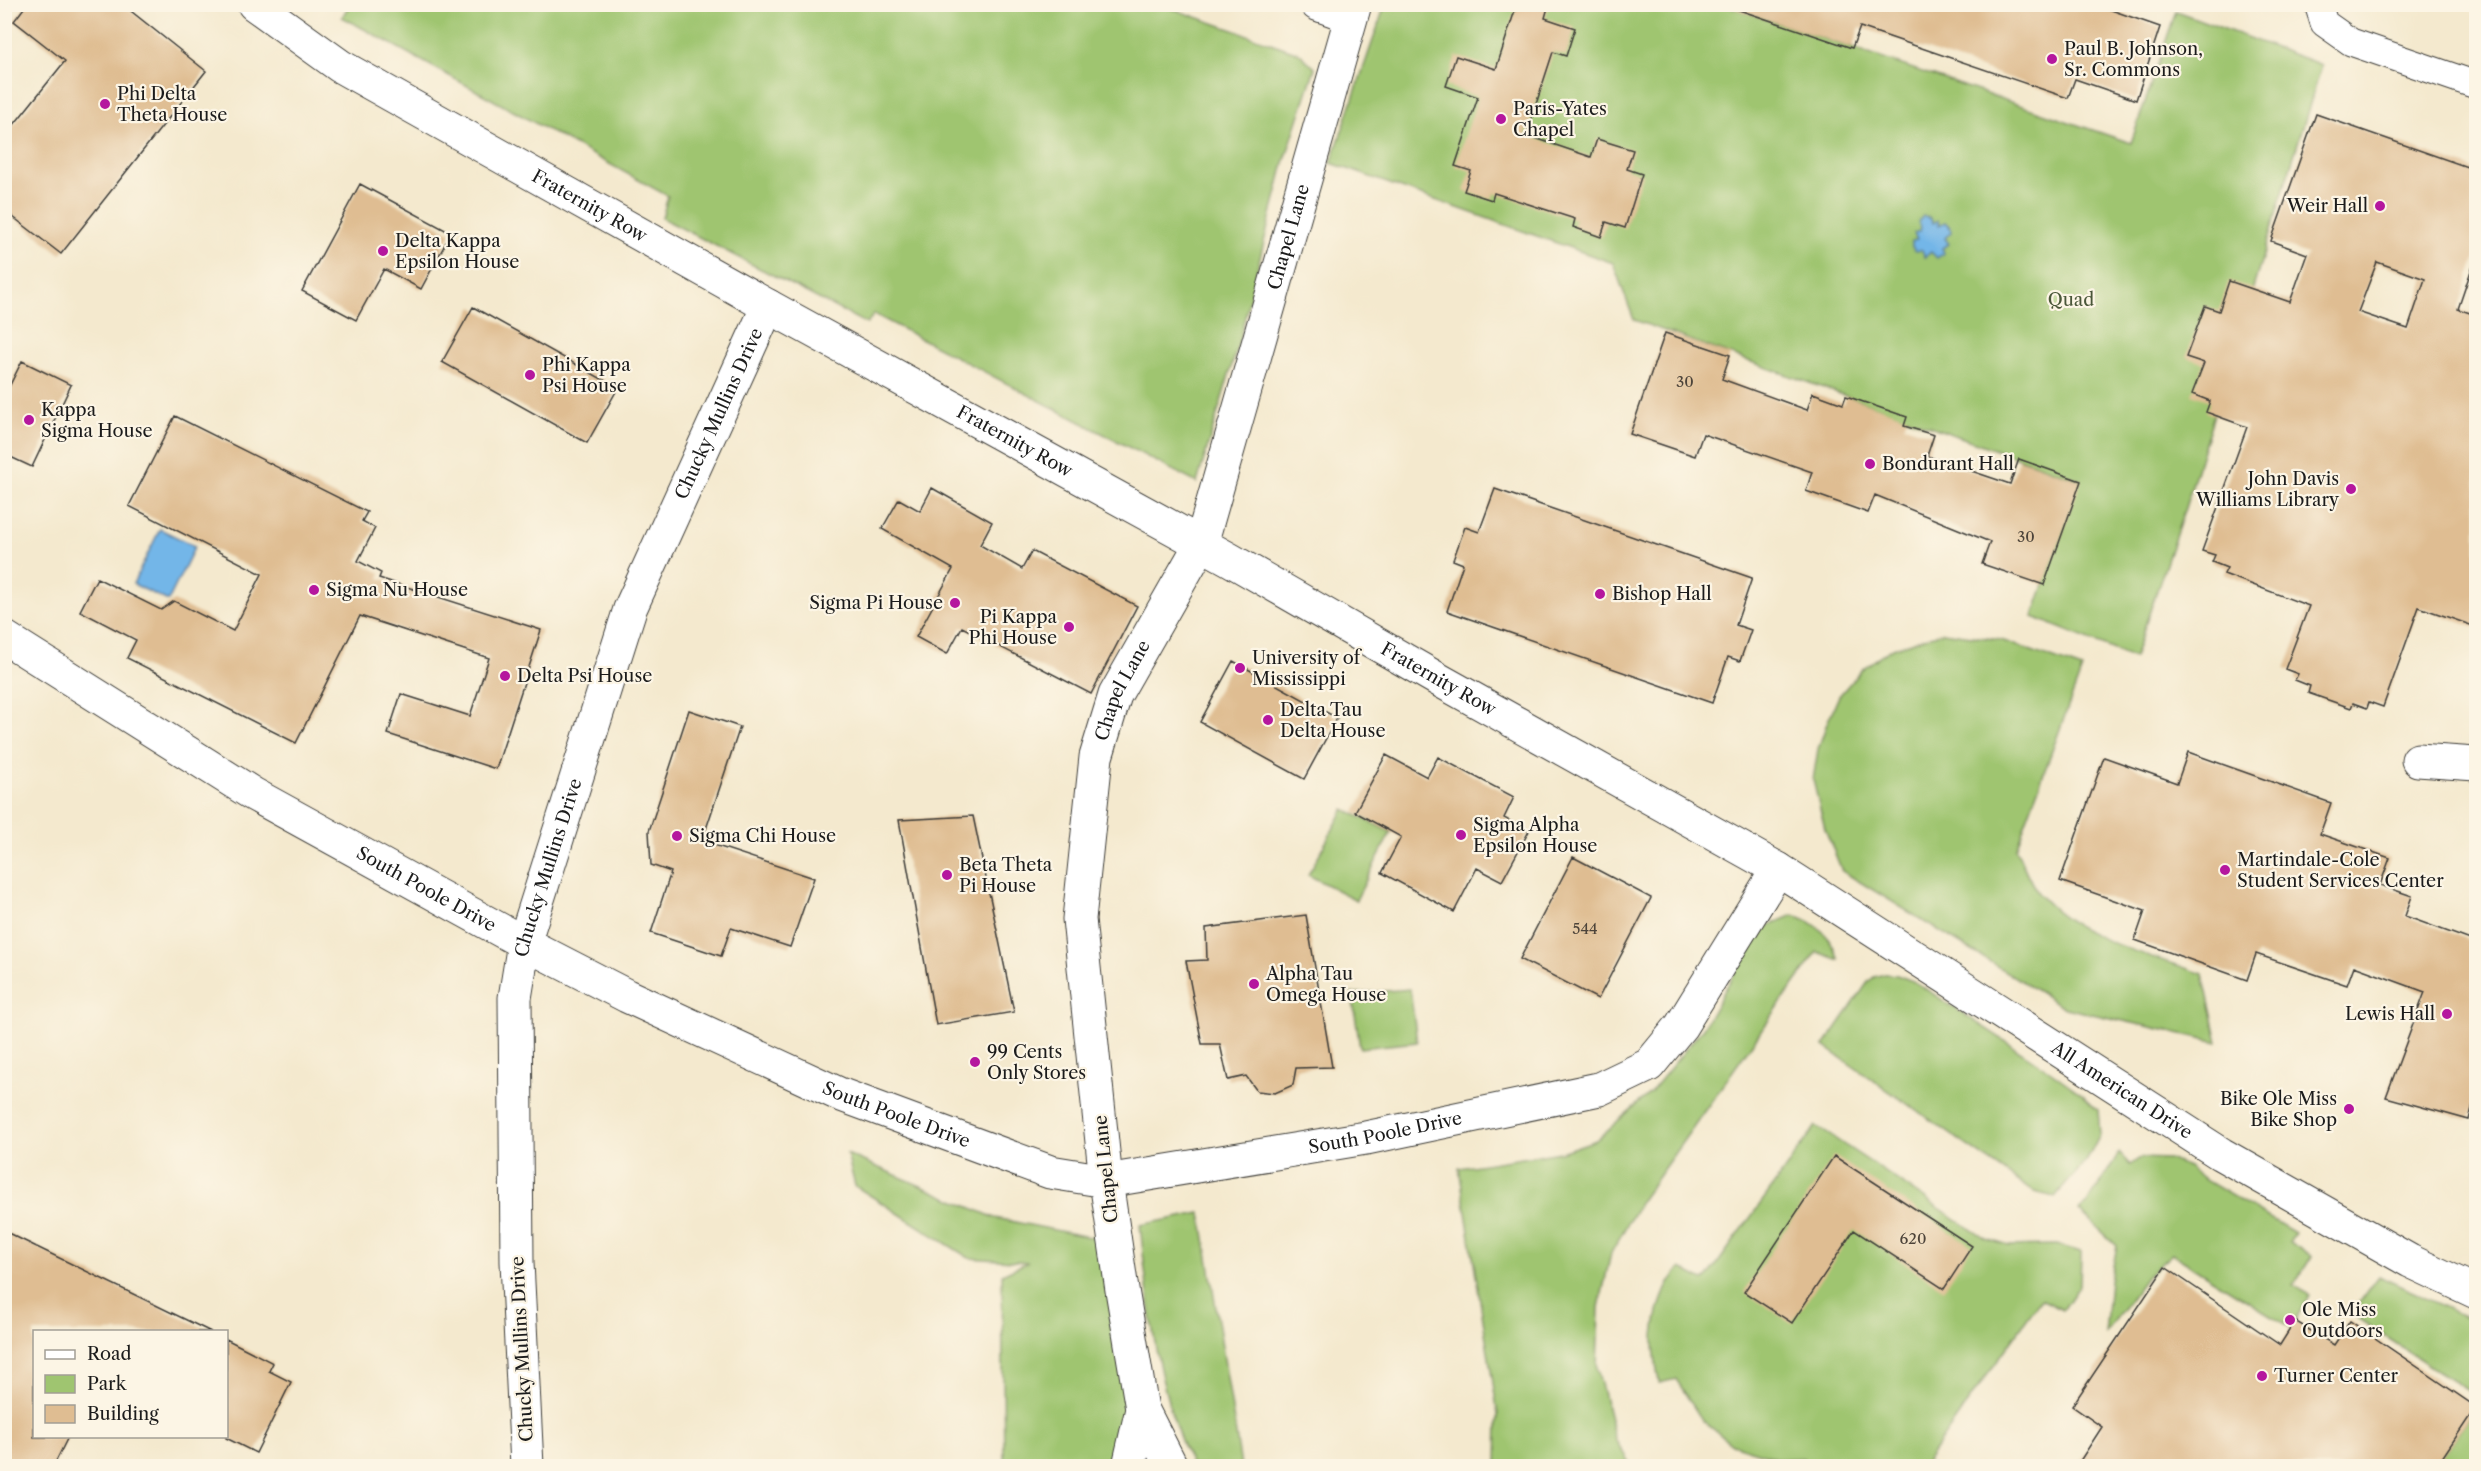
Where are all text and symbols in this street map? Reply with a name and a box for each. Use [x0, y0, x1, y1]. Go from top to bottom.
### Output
place label: Paul B. Johnson, Sr. Commons [2064, 38, 2203, 81]
marker: Paul B. Johnson, Sr. Commons [2045, 52, 2059, 66]
place label: Phi Delta Theta House [117, 83, 227, 126]
marker: Phi Delta Theta House [98, 97, 112, 111]
place label: Paris-Yates Chapel [1513, 98, 1607, 141]
marker: Paris-Yates Chapel [1494, 112, 1508, 126]
street label: Fraternity Row [528, 165, 652, 247]
street label: Chapel Lane [1263, 182, 1314, 292]
place label: Weir Hall [2286, 195, 2368, 217]
marker: Weir Hall [2373, 199, 2387, 213]
place label: Delta Kappa Epsilon House [395, 230, 519, 273]
marker: Delta Kappa Epsilon House [376, 244, 390, 258]
park label: Quad [2048, 289, 2094, 311]
street label: Chucky Mullins Drive [670, 324, 768, 503]
place label: Phi Kappa Psi House [542, 354, 631, 397]
marker: Phi Kappa Psi House [523, 368, 537, 382]
house number: 30 [1676, 372, 1694, 391]
place label: Kappa Sigma House [41, 399, 153, 442]
street label: Fraternity Row [953, 401, 1077, 482]
marker: Kappa Sigma House [22, 413, 36, 427]
place label: Bondurant Hall [1882, 453, 2014, 475]
marker: Bondurant Hall [1863, 457, 1877, 471]
place label: John Davis Williams Library [2195, 468, 2340, 511]
marker: John Davis Williams Library [2344, 482, 2358, 496]
house number: 30 [2017, 527, 2035, 546]
place label: Sigma Nu House [326, 579, 468, 601]
marker: Sigma Nu House [307, 583, 321, 597]
place label: Bishop Hall [1612, 583, 1712, 605]
marker: Bishop Hall [1593, 587, 1607, 601]
place label: Sigma Pi House [809, 592, 943, 614]
marker: Sigma Pi House [948, 596, 962, 610]
place label: Pi Kappa Phi House [969, 606, 1058, 649]
marker: Pi Kappa Phi House [1062, 620, 1076, 634]
street label: Chapel Lane [1091, 636, 1155, 743]
street label: Fraternity Row [1377, 638, 1501, 721]
place label: University of Mississippi [1252, 647, 1363, 690]
marker: University of Mississippi [1233, 661, 1247, 675]
place label: Delta Psi House [517, 665, 652, 687]
marker: Delta Psi House [498, 669, 512, 683]
place label: Delta Tau Delta House [1280, 699, 1386, 742]
marker: Delta Tau Delta House [1261, 713, 1275, 727]
street label: Chucky Mullins Drive [511, 776, 587, 959]
place label: Sigma Alpha Epsilon House [1473, 814, 1597, 857]
place label: Sigma Chi House [689, 825, 836, 847]
marker: Sigma Alpha Epsilon House [1454, 828, 1468, 842]
marker: Sigma Chi House [670, 829, 684, 843]
street label: South Poole Drive [353, 842, 500, 936]
place label: Martindale-Cole Student Services Center [2237, 849, 2444, 892]
place label: Beta Theta Pi House [959, 854, 1053, 897]
marker: Martindale-Cole Student Services Center [2218, 863, 2232, 877]
marker: Beta Theta Pi House [940, 868, 954, 882]
house number: 544 [1572, 919, 1598, 938]
place label: Alpha Tau Omega House [1265, 963, 1386, 1006]
marker: Alpha Tau Omega House [1247, 977, 1261, 991]
place label: Lewis Hall [2345, 1003, 2435, 1025]
marker: Lewis Hall [2440, 1007, 2454, 1021]
street label: All American Drive [2046, 1036, 2197, 1144]
place label: 99 Cents Only Stores [987, 1041, 1086, 1084]
marker: 99 Cents Only Stores [968, 1055, 982, 1069]
street label: South Poole Drive [819, 1077, 973, 1153]
place label: Bike Ole Miss Bike Shop [2220, 1088, 2337, 1131]
marker: Bike Ole Miss Bike Shop [2342, 1102, 2356, 1116]
street label: South Poole Drive [1307, 1107, 1464, 1158]
street label: Chapel Lane [1089, 1114, 1123, 1224]
house number: 620 [1900, 1229, 1926, 1248]
street label: Chucky Mullins Drive [506, 1256, 538, 1442]
place label: Ole Miss Outdoors [2302, 1299, 2383, 1342]
marker: Ole Miss Outdoors [2283, 1313, 2297, 1327]
legend [33, 1330, 228, 1438]
text: Road [87, 1343, 132, 1365]
place label: Turner Center [2274, 1365, 2399, 1387]
marker: Turner Center [2255, 1369, 2269, 1383]
text: Park [87, 1373, 128, 1395]
text: Building [87, 1403, 159, 1425]

